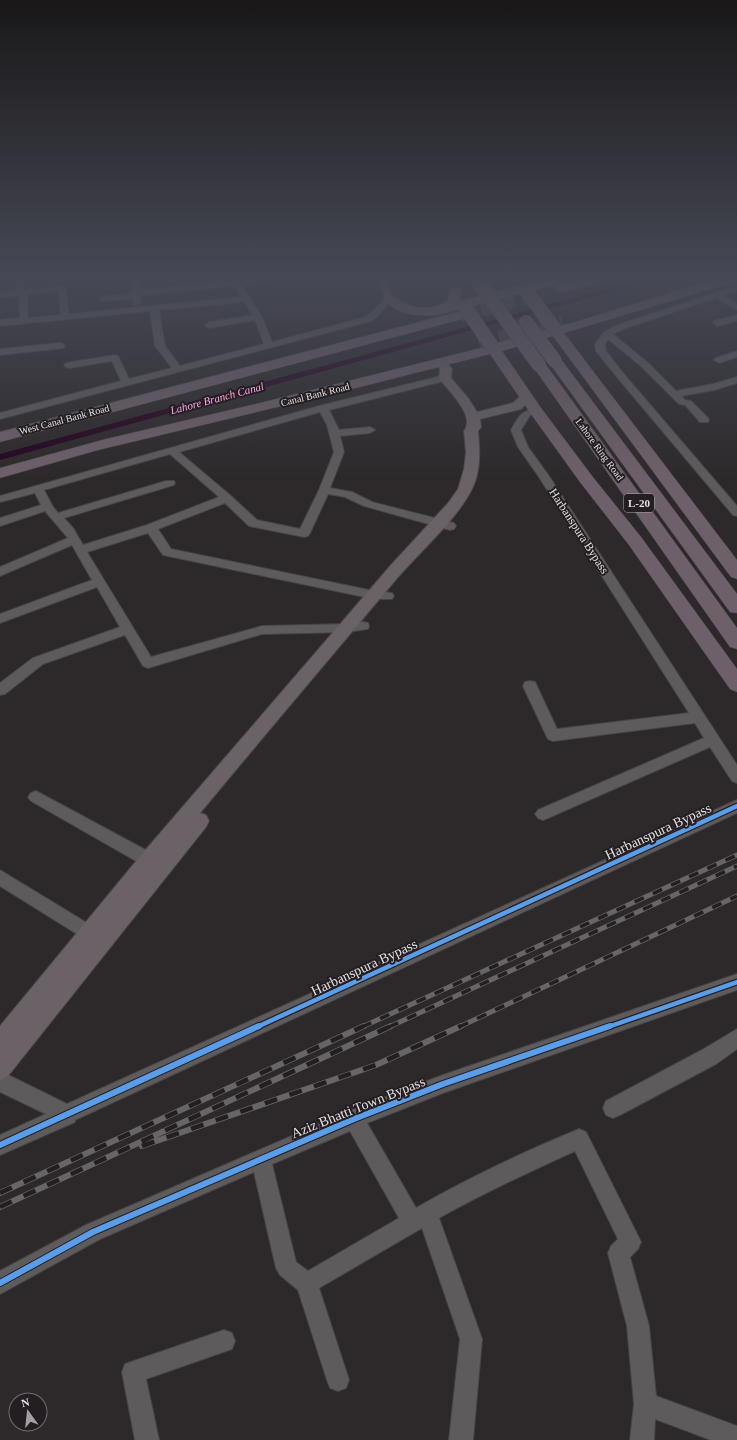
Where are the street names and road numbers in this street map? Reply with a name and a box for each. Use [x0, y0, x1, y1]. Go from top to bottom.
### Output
street label: Canal Bank Road [280, 381, 351, 408]
street label: West Canal Bank Road [18, 402, 110, 437]
street label: Lahore Ring Road [573, 416, 626, 482]
street label: Harbanspura Bypass [546, 486, 612, 577]
road number: L-20 [624, 494, 654, 512]
street label: Harbanspura Bypass [603, 800, 714, 863]
street label: Harbanspura Bypass [309, 936, 420, 999]
street label: Aziz Bhatti Town Bypass [289, 1074, 427, 1141]

